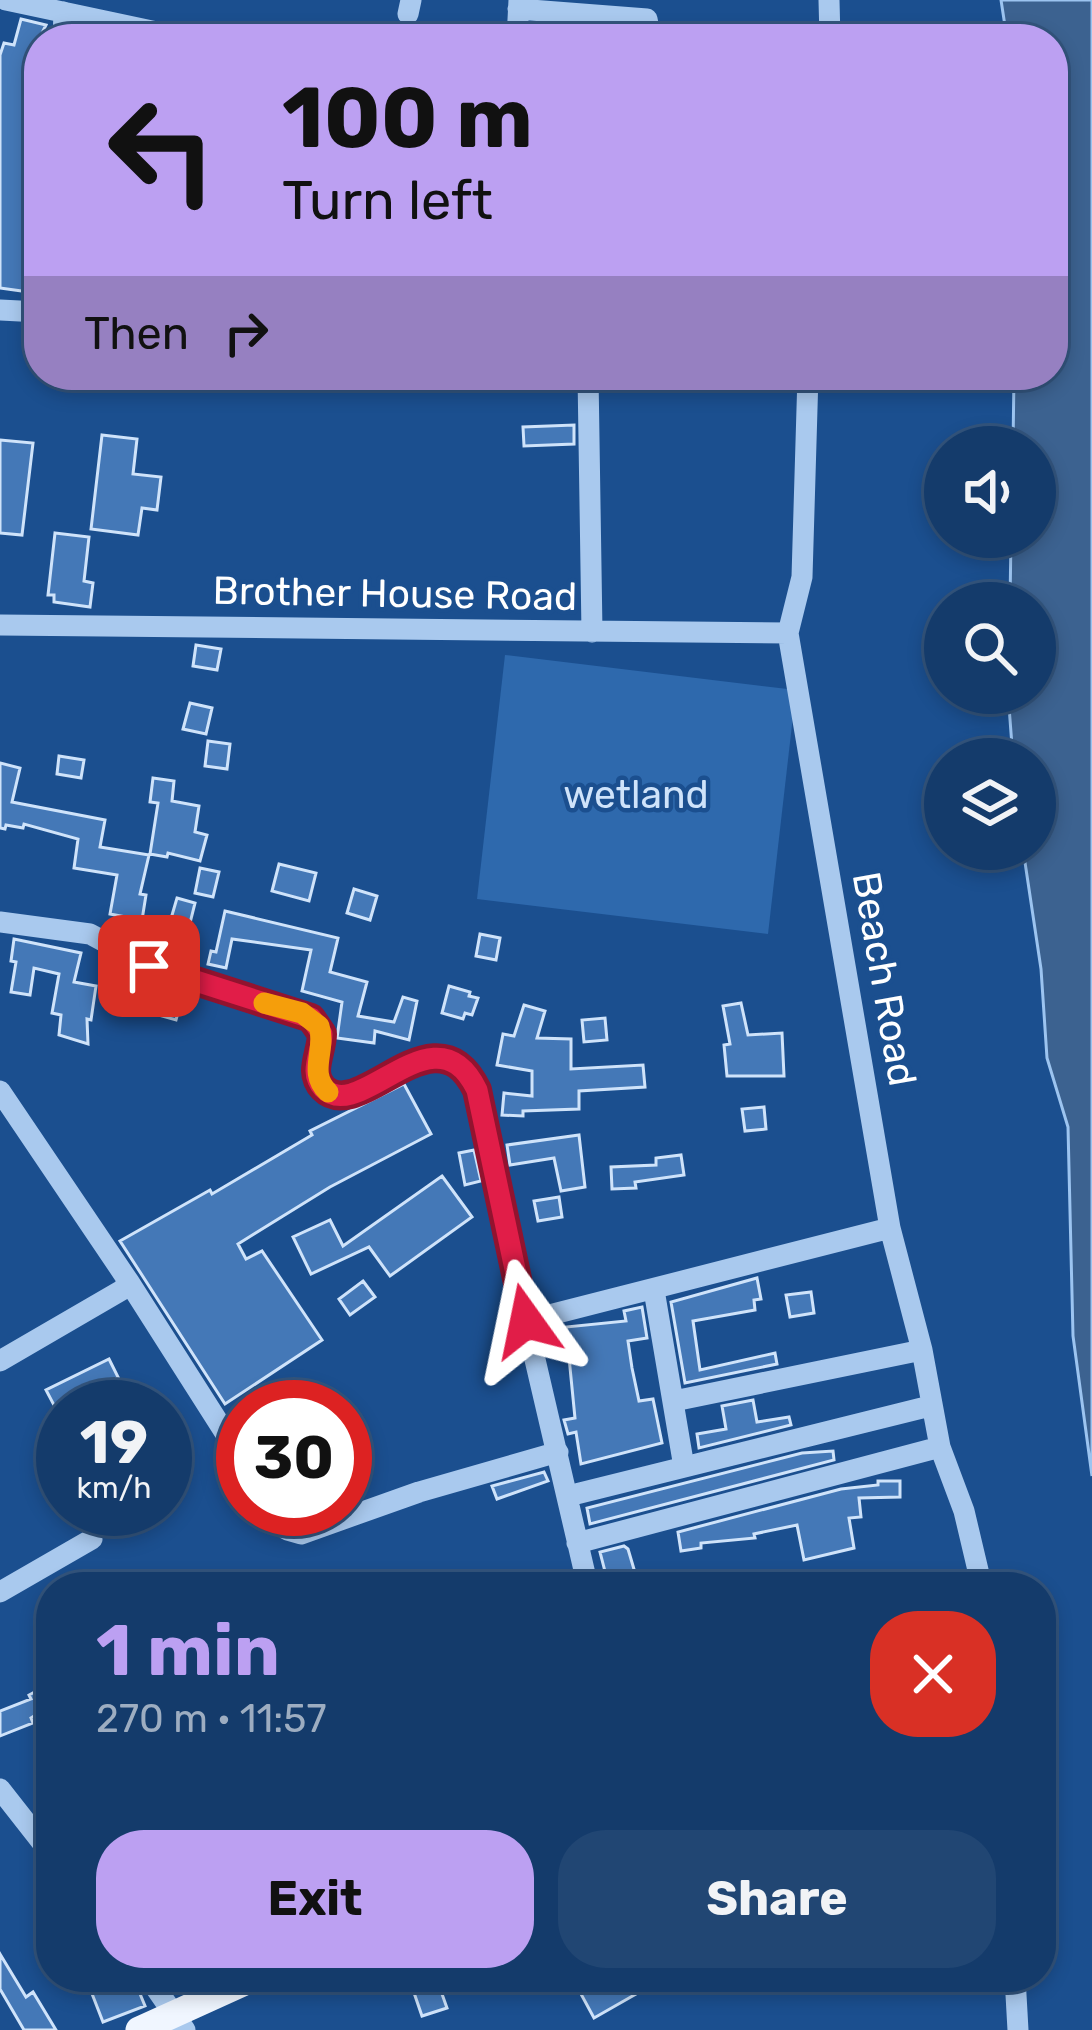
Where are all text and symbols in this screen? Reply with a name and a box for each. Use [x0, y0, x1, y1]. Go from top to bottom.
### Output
text: 100 m [282, 68, 533, 168]
icon: left [84, 72, 240, 228]
text: Turn left [282, 169, 493, 233]
icon: right [213, 300, 279, 366]
text: Then [84, 307, 189, 360]
map controls [924, 426, 1056, 870]
button: sound [924, 426, 1056, 558]
street label: Brother House Road [212, 568, 578, 620]
button: search [924, 582, 1056, 714]
button: layers [924, 738, 1056, 870]
park label: wetland [563, 772, 709, 818]
street label: Beach Road [843, 868, 925, 1090]
pin [98, 915, 200, 1017]
icon: arrive [116, 933, 182, 999]
position arrow [463, 1258, 589, 1384]
speed limit sign: 30 [216, 1380, 372, 1536]
text: 19 [80, 1407, 148, 1478]
text: km/h [77, 1470, 151, 1506]
text: 1 min [96, 1608, 280, 1693]
button: close [870, 1611, 996, 1737]
text: 270 m · 11:57 [96, 1696, 326, 1742]
button: Exit [96, 1830, 534, 1968]
button: Share [558, 1830, 996, 1968]

